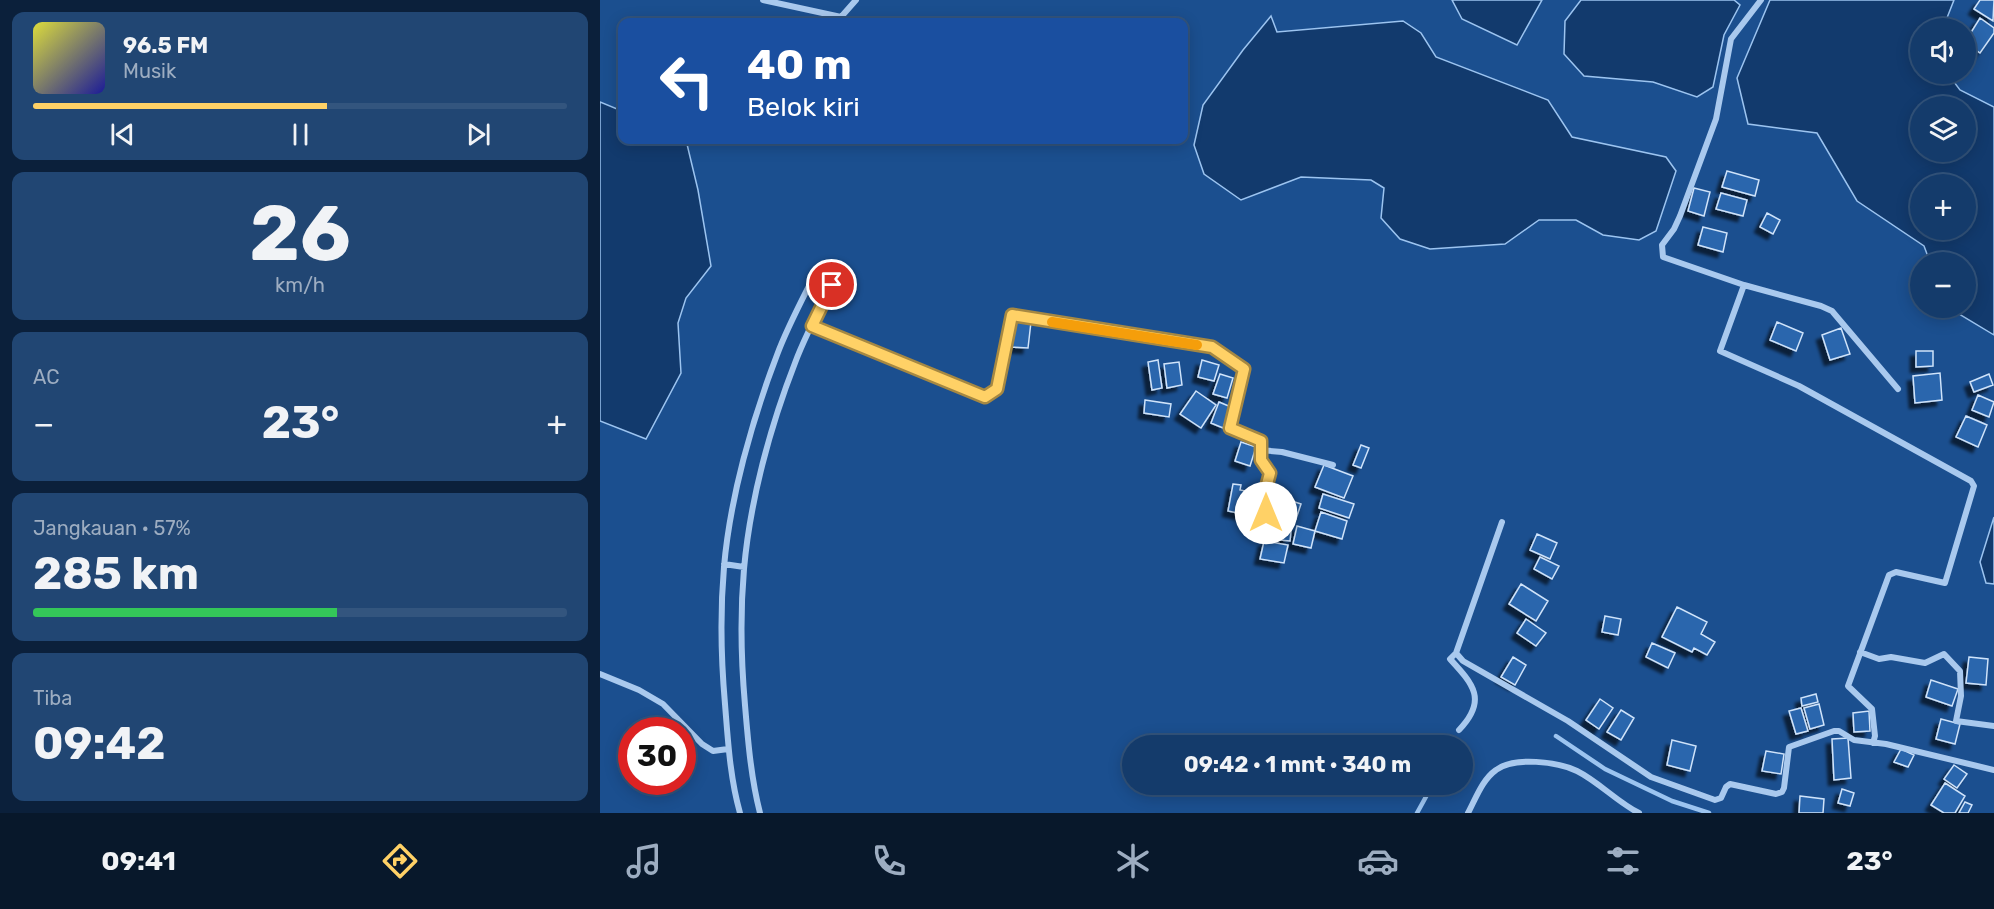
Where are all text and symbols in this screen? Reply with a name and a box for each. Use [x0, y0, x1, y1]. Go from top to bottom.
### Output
map controls [1910, 18, 1976, 318]
button: sound [1910, 18, 1976, 84]
text: 96.5 FM [123, 32, 208, 59]
text: 40 m [747, 40, 852, 90]
icon: left [648, 42, 726, 120]
text: Musik [123, 59, 176, 83]
text: Belok kiri [747, 91, 860, 123]
button: layers [1910, 96, 1976, 162]
icon: previous [106, 118, 139, 151]
icon: pause [284, 118, 317, 151]
icon: next [462, 118, 495, 151]
button: + [1910, 174, 1976, 240]
text: 26 [249, 187, 351, 280]
button: − [1910, 252, 1976, 318]
pin [806, 259, 857, 310]
icon: arrive [815, 268, 848, 301]
text: km/h [275, 273, 325, 297]
text: AC [33, 365, 59, 389]
text: 23° [262, 396, 339, 449]
text: − [33, 404, 54, 443]
text: + [546, 404, 567, 443]
position arrow [1234, 481, 1298, 545]
text: Jangkauan · 57% [33, 516, 191, 540]
text: 285 km [33, 547, 199, 600]
text: Tiba [33, 686, 72, 710]
text: 09:42 [33, 717, 166, 770]
speed limit sign: 30 [618, 717, 696, 795]
text: 09:42 · 1 mnt · 340 m [1184, 751, 1411, 778]
icon: directions [379, 840, 421, 882]
icon: music [623, 840, 665, 882]
icon: phone [868, 840, 910, 882]
icon: climate [1112, 840, 1154, 882]
icon: car [1357, 840, 1399, 882]
icon: filters [1602, 840, 1644, 882]
text: 09:41 [101, 845, 176, 877]
text: 23° [1846, 845, 1893, 877]

